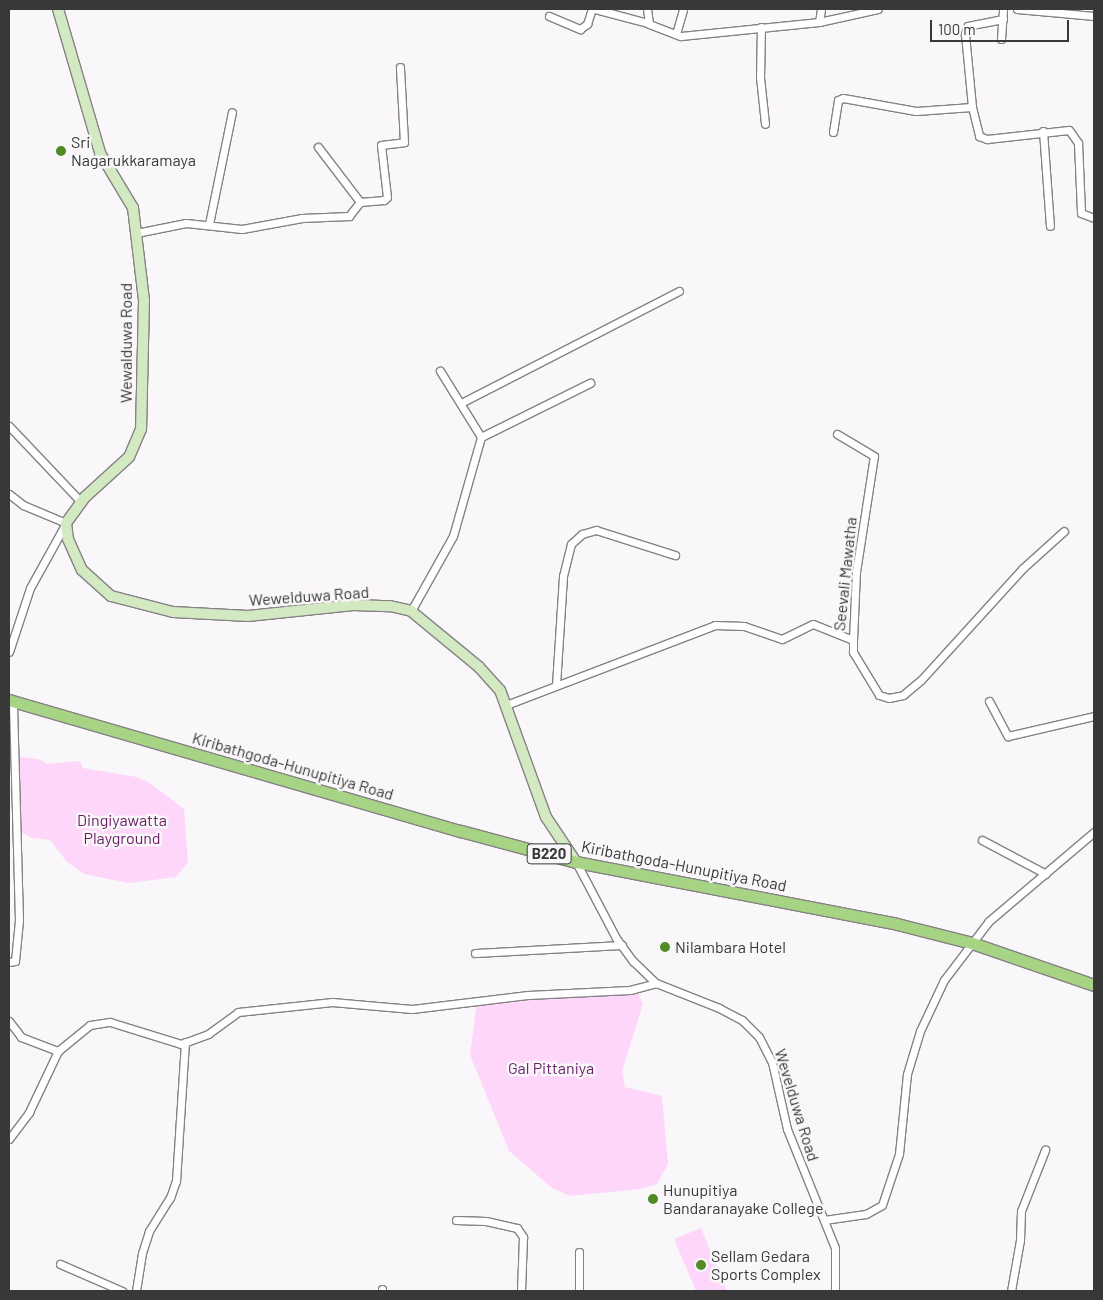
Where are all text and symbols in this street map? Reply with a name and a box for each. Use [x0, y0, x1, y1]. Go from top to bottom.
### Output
scale bar [933, 10, 1072, 42]
text: 100 m [938, 20, 976, 38]
place label: Sri Nagarukkaramaya [71, 132, 196, 170]
marker: Sri Nagarukkaramaya [55, 145, 67, 157]
street label: Wewalduwa Road [116, 283, 136, 403]
street label: Seevali Mawatha [829, 516, 861, 632]
street label: Wewelduwa Road [248, 582, 370, 610]
street label: Kiribathgoda-Hunupitiya Road [190, 728, 396, 804]
park label: Dingiyawatta Playground [77, 810, 167, 848]
street label: Kiribathgoda-Hunupitiya Road [580, 837, 788, 895]
road number: B220 [526, 842, 572, 866]
place label: Nilambara Hotel [675, 937, 786, 957]
marker: Nilambara Hotel [659, 941, 671, 953]
street label: Wevelduwa Road [771, 1046, 823, 1164]
park label: Gal Pittaniya [508, 1058, 594, 1078]
place label: Hunupitiya Bandaranayake College [663, 1180, 823, 1218]
marker: Hunupitiya Bandaranayake College [647, 1193, 659, 1205]
place label: Sellam Gedara Sports Complex [711, 1246, 821, 1284]
marker: Sellam Gedara Sports Complex [695, 1259, 707, 1271]

